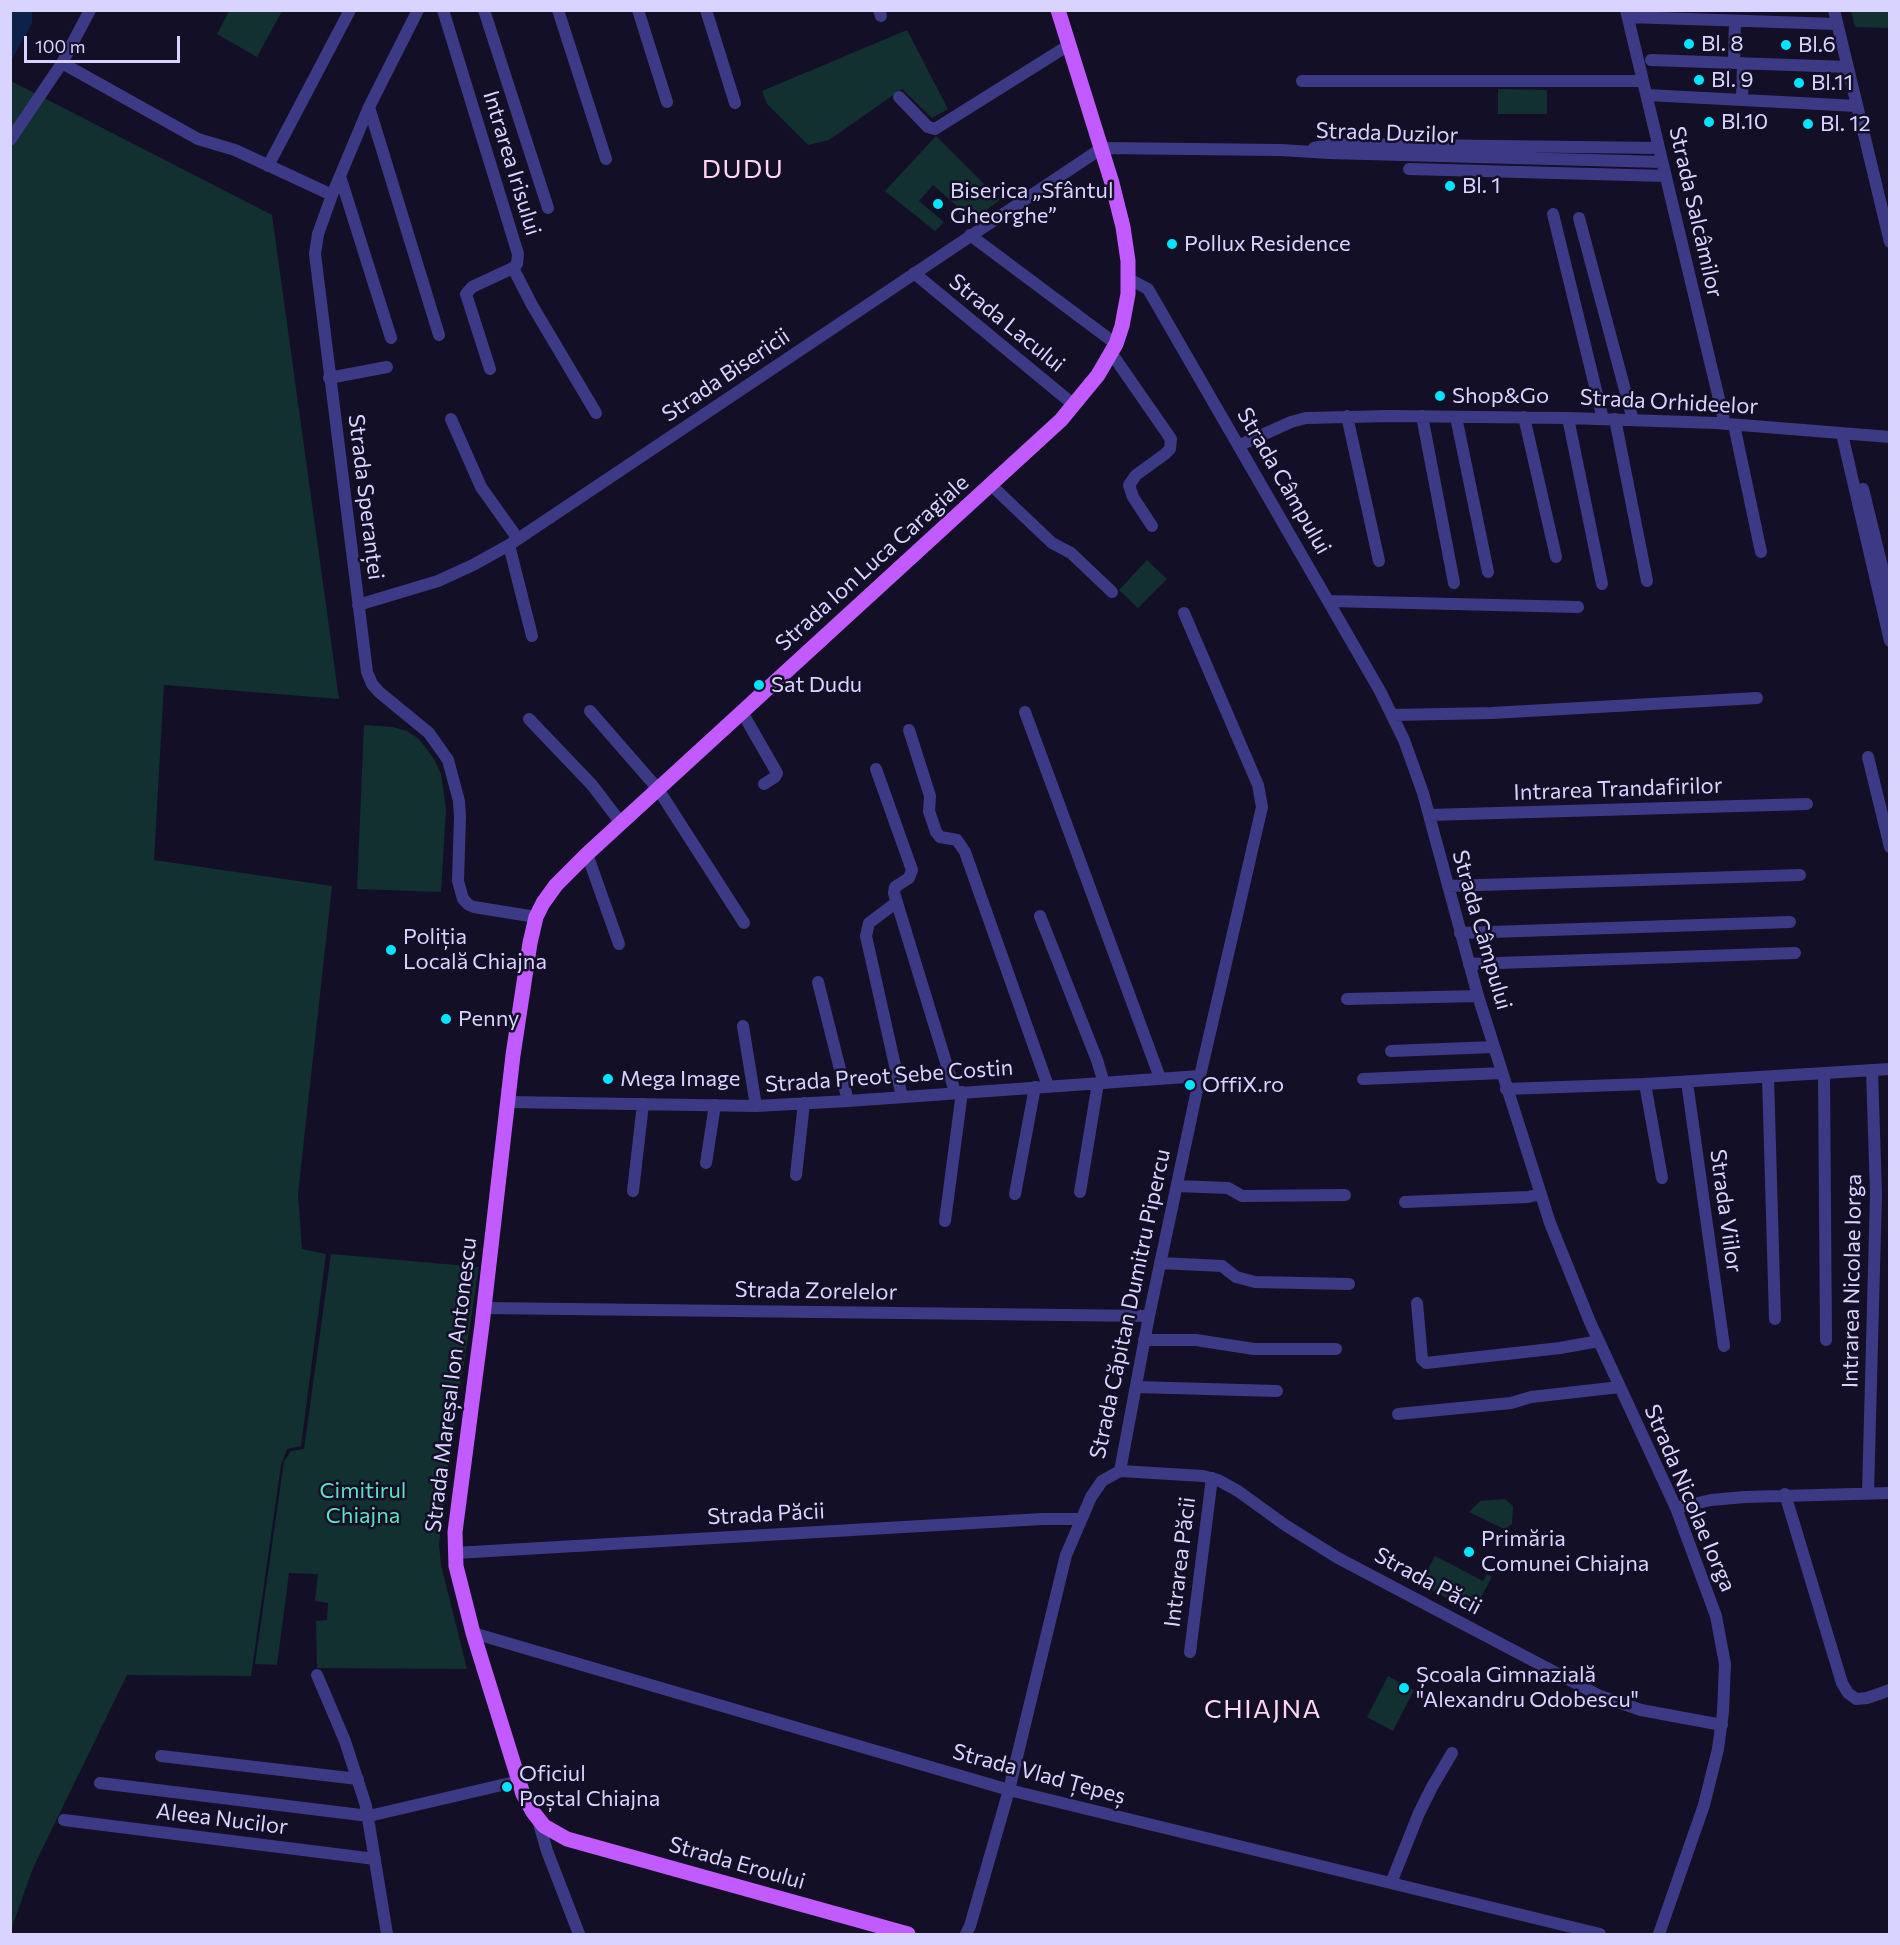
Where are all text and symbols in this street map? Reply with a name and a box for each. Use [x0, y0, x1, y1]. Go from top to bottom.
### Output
scale bar [27, 24, 183, 62]
place label: Bl. 8 [1701, 31, 1744, 57]
place label: Bl.6 [1798, 32, 1836, 58]
text: 100 m [35, 35, 85, 57]
marker: Bl. 8 [1682, 37, 1696, 51]
marker: Bl.6 [1779, 38, 1793, 52]
place label: Bl. 9 [1711, 67, 1754, 93]
place label: Bl.11 [1811, 70, 1853, 96]
marker: Bl. 9 [1692, 73, 1706, 87]
marker: Bl.11 [1792, 76, 1806, 90]
street label: Intrarea Irisului [477, 87, 547, 239]
place label: Bl.10 [1721, 109, 1768, 135]
place label: Bl. 12 [1820, 111, 1871, 137]
marker: Bl.10 [1702, 115, 1716, 129]
street label: Strada Duzilor [1315, 117, 1459, 149]
marker: Bl. 12 [1801, 117, 1815, 131]
street label: Strada Salcâmilor [1663, 124, 1729, 300]
district label: DUDU [702, 153, 784, 185]
place label: Bl. 1 [1462, 173, 1501, 199]
place label: Biserica „Sfântul Gheorghe” [950, 178, 1113, 230]
marker: Bl. 1 [1443, 179, 1457, 193]
marker: Biserica „Sfântul Gheorghe” [931, 197, 945, 211]
place label: Pollux Residence [1184, 231, 1351, 257]
marker: Pollux Residence [1165, 237, 1179, 251]
street label: Strada Lacului [944, 268, 1070, 378]
street label: Strada Bisericii [657, 323, 795, 427]
place label: Shop&Go [1452, 383, 1549, 409]
street label: Strada Orhideelor [1579, 384, 1759, 420]
marker: Shop&Go [1433, 389, 1447, 403]
street label: Strada Câmpului [1231, 403, 1337, 559]
street label: Strada Speranței [343, 413, 389, 581]
street label: Strada Ion Luca Caragiale [770, 469, 974, 657]
place label: Sat Dudu [771, 672, 862, 698]
marker: Sat Dudu [752, 678, 766, 692]
street label: Intrarea Trandafirilor [1513, 772, 1723, 806]
street label: Strada Câmpului [1447, 847, 1517, 1013]
place label: Poliția Locală Chiajna [403, 924, 547, 975]
marker: Poliția Locală Chiajna [384, 943, 398, 957]
place label: Penny [458, 1006, 519, 1032]
marker: Penny [439, 1012, 453, 1026]
street label: Strada Preot Sebe Costin [764, 1054, 1014, 1098]
place label: Mega Image [620, 1066, 740, 1092]
marker: Mega Image [601, 1072, 615, 1086]
place label: OffiX.ro [1202, 1072, 1284, 1098]
marker: OffiX.ro [1183, 1078, 1197, 1092]
street label: Strada Căpitan Dumitru Pipercu [1084, 1147, 1176, 1461]
street label: Strada Viilor [1704, 1148, 1748, 1274]
street label: Intrarea Nicolae Iorga [1837, 1174, 1867, 1388]
street label: Strada Mareșal Ion Antonescu [420, 1236, 482, 1534]
street label: Strada Zorelelor [734, 1276, 898, 1306]
street label: Strada Nicolae Iorga [1639, 1400, 1741, 1596]
park label: Cimitirul Chiajna [320, 1478, 406, 1530]
street label: Intrarea Păcii [1159, 1495, 1201, 1629]
street label: Strada Păcii [707, 1498, 825, 1530]
place label: Primăria Comunei Chiajna [1481, 1526, 1649, 1578]
street label: Strada Păcii [1370, 1542, 1486, 1620]
marker: Primăria Comunei Chiajna [1462, 1545, 1476, 1559]
place label: Școala Gimnazială "Alexandru Odobescu" [1416, 1662, 1639, 1714]
marker: Școala Gimnazială "Alexandru Odobescu" [1397, 1681, 1411, 1695]
district label: CHIAJNA [1204, 1693, 1322, 1725]
street label: Strada Vlad Țepeș [950, 1738, 1128, 1810]
place label: Oficiul Poștal Chiajna [519, 1761, 660, 1813]
marker: Oficiul Poștal Chiajna [500, 1780, 514, 1794]
street label: Aleea Nucilor [155, 1798, 289, 1840]
street label: Strada Eroului [666, 1831, 808, 1895]

